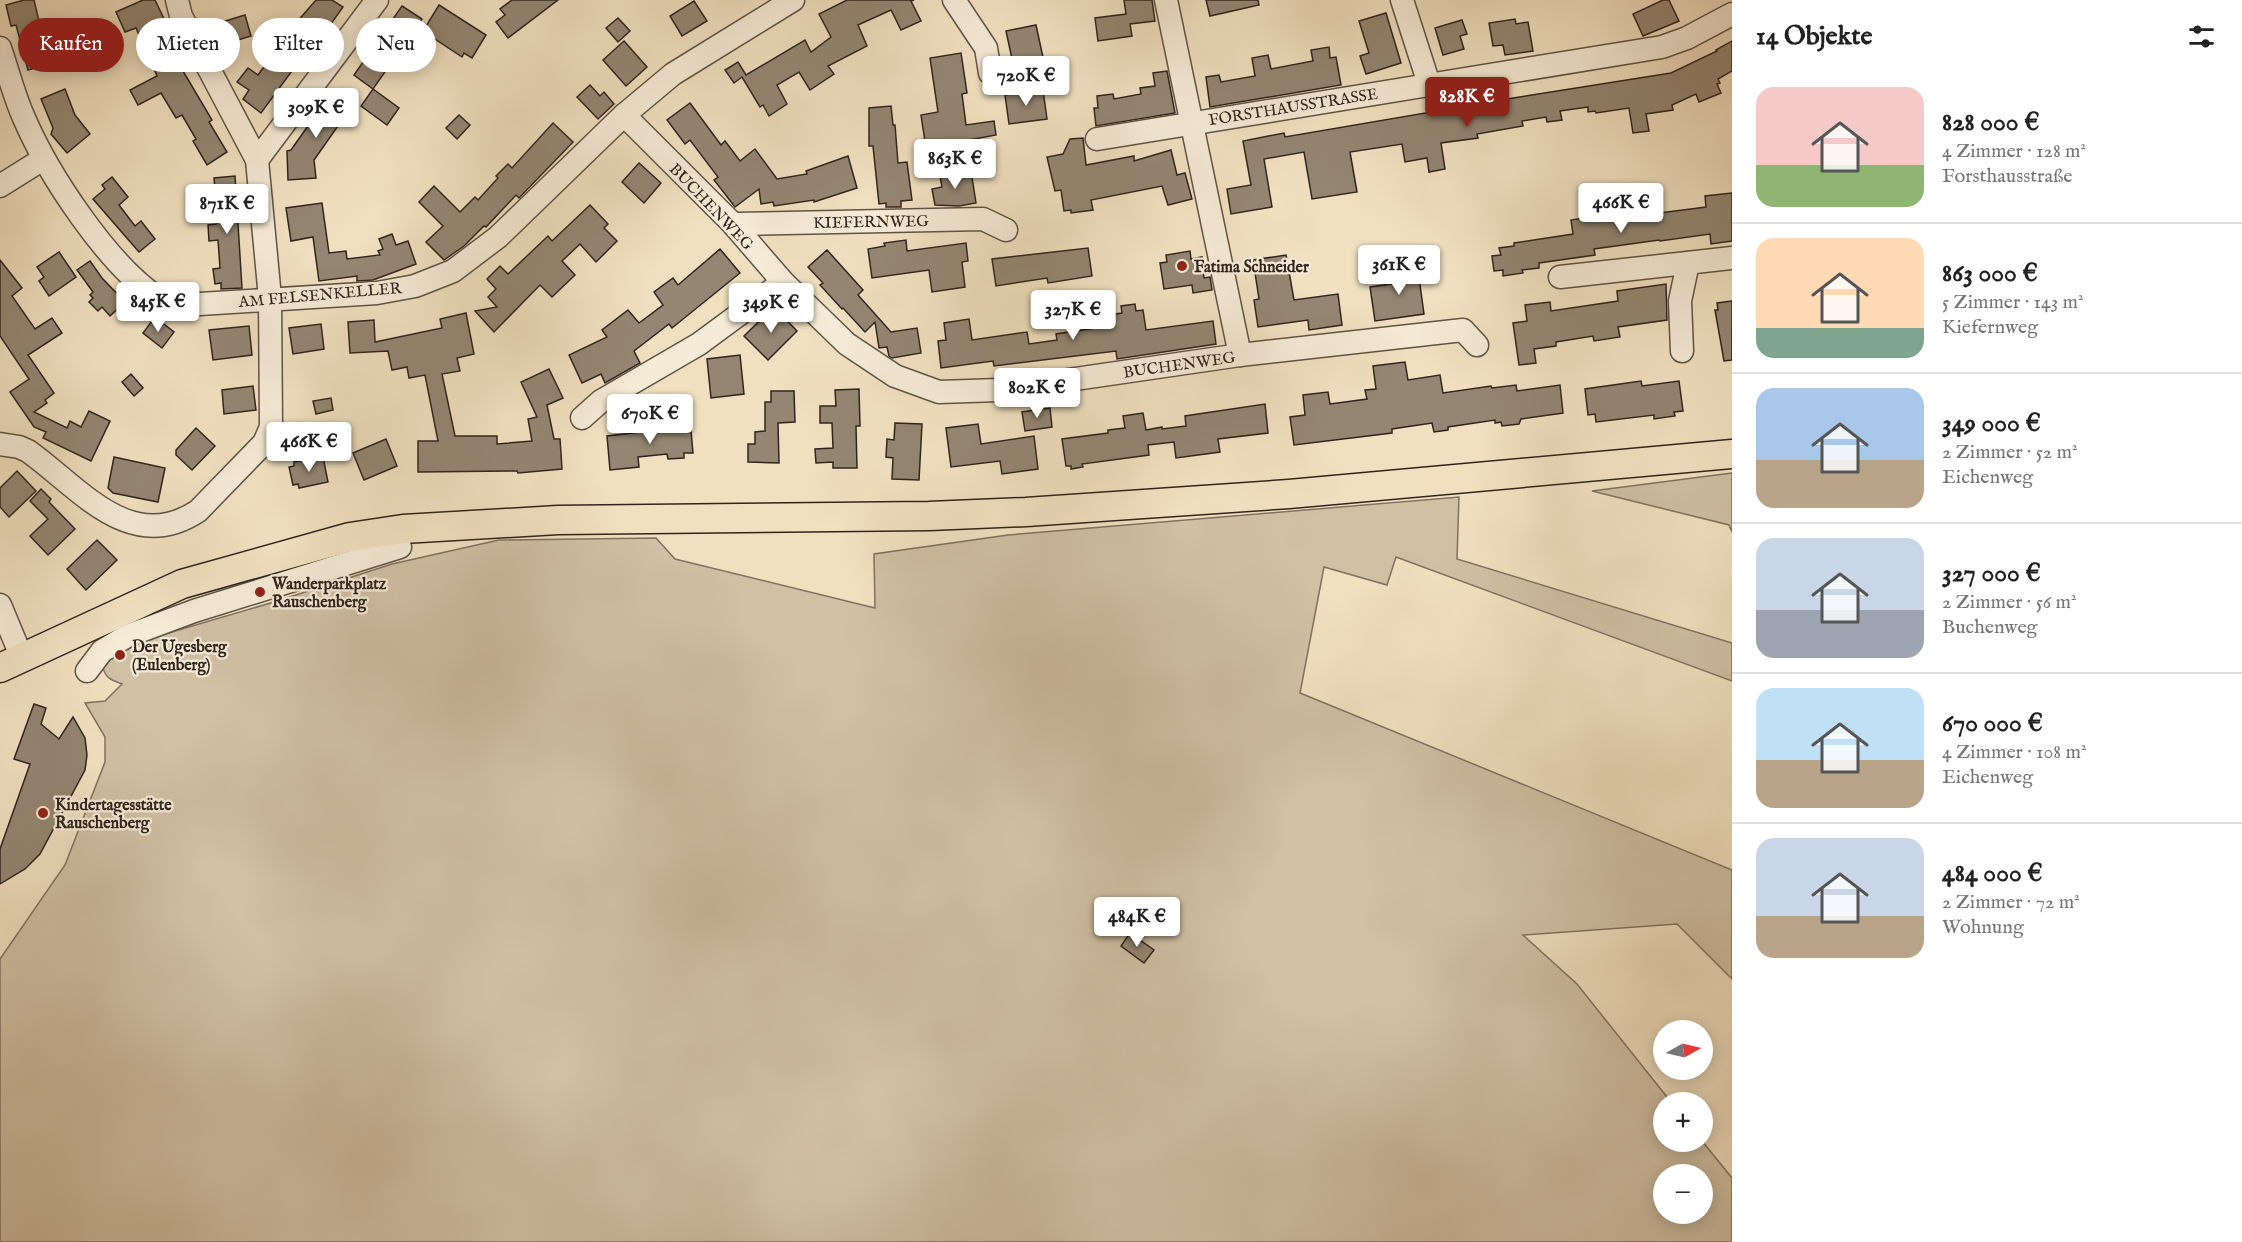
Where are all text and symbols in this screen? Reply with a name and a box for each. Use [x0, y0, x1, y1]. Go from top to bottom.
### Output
chip: Kaufen [18, 18, 124, 72]
chip: Mieten [136, 18, 240, 72]
chip: Filter [252, 18, 344, 72]
chip: Neu [356, 18, 436, 72]
text: 14 Objekte [1756, 20, 1872, 53]
icon: filters [2185, 20, 2218, 53]
pin: 720K € [977, 56, 1075, 107]
text: 720K € [996, 63, 1056, 88]
pin: 828K € [1418, 77, 1516, 128]
text: 828K € [1439, 84, 1495, 109]
street label: FORSTHAUSSTRASSE [1207, 85, 1379, 131]
pin: 309K € [267, 88, 365, 139]
text: 309K € [288, 95, 344, 120]
text: 828 000 € [1942, 106, 2040, 139]
icon: home [1804, 111, 1876, 183]
pin: 863K € [906, 139, 1004, 190]
text: 4 Zimmer · 128 m² [1942, 139, 2086, 164]
text: 863K € [928, 146, 982, 171]
street label: BUCHENWEG [664, 160, 757, 255]
text: Forsthausstraße [1942, 164, 2073, 189]
pin: 466K € [1572, 183, 1670, 234]
pin: 871K € [178, 184, 276, 235]
text: 466K € [1592, 190, 1650, 215]
text: 871K € [199, 191, 255, 216]
street label: KIEFERNWEG [813, 212, 929, 234]
pin: 361K € [1350, 245, 1448, 296]
text: 361K € [1372, 252, 1426, 277]
text: 863 000 € [1942, 257, 2038, 290]
place label: Fatima Schneider [1194, 258, 1309, 278]
marker: Fatima Schneider [1175, 259, 1189, 273]
icon: home [1804, 262, 1876, 334]
street label: AM FELSENKELLER [237, 279, 403, 313]
pin: 845K € [109, 282, 207, 333]
pin: 349K € [722, 283, 820, 334]
text: 845K € [130, 289, 186, 314]
text: 349K € [743, 290, 799, 315]
pin: 327K € [1024, 290, 1122, 341]
text: 5 Zimmer · 143 m² [1942, 290, 2084, 315]
text: 327K € [1045, 297, 1101, 322]
text: Kiefernweg [1942, 315, 2038, 340]
street label: BUCHENWEG [1122, 348, 1237, 384]
pin: 802K € [988, 368, 1086, 419]
text: 802K € [1008, 375, 1066, 400]
pin: 670K € [601, 394, 699, 445]
text: 670K € [621, 401, 679, 426]
text: 349 000 € [1942, 407, 2041, 440]
icon: home [1804, 412, 1876, 484]
pin: 466K € [260, 422, 358, 473]
text: 466K € [280, 429, 338, 454]
text: 2 Zimmer · 52 m² [1942, 440, 2078, 465]
text: Eichenweg [1942, 465, 2033, 490]
text: 327 000 € [1942, 557, 2041, 590]
icon: home [1804, 562, 1876, 634]
place label: Wanderparkplatz Rauschenberg [271, 575, 387, 613]
marker: Wanderparkplatz Rauschenberg [253, 585, 267, 599]
text: 2 Zimmer · 56 m² [1942, 590, 2077, 615]
text: Buchenweg [1942, 615, 2037, 640]
place label: Der Ugesberg (Eulenberg) [132, 638, 228, 676]
marker: Der Ugesberg (Eulenberg) [113, 648, 127, 662]
text: 670 000 € [1942, 707, 2043, 740]
icon: home [1804, 712, 1876, 784]
text: 4 Zimmer · 108 m² [1942, 740, 2086, 765]
text: Eichenweg [1942, 765, 2033, 790]
place label: Kindertagesstätte Rauschenberg [55, 796, 172, 834]
marker: Kindertagesstätte Rauschenberg [36, 806, 50, 820]
text: 484 000 € [1942, 857, 2043, 890]
icon: home [1804, 862, 1876, 934]
text: 2 Zimmer · 72 m² [1942, 890, 2080, 915]
pin: 484K € [1088, 897, 1186, 948]
text: 484K € [1108, 904, 1166, 929]
text: Wohnung [1942, 915, 2024, 940]
north arrow [1653, 1020, 1713, 1080]
map controls [1653, 1020, 1713, 1224]
button: + [1653, 1092, 1713, 1152]
button: − [1653, 1164, 1713, 1224]

